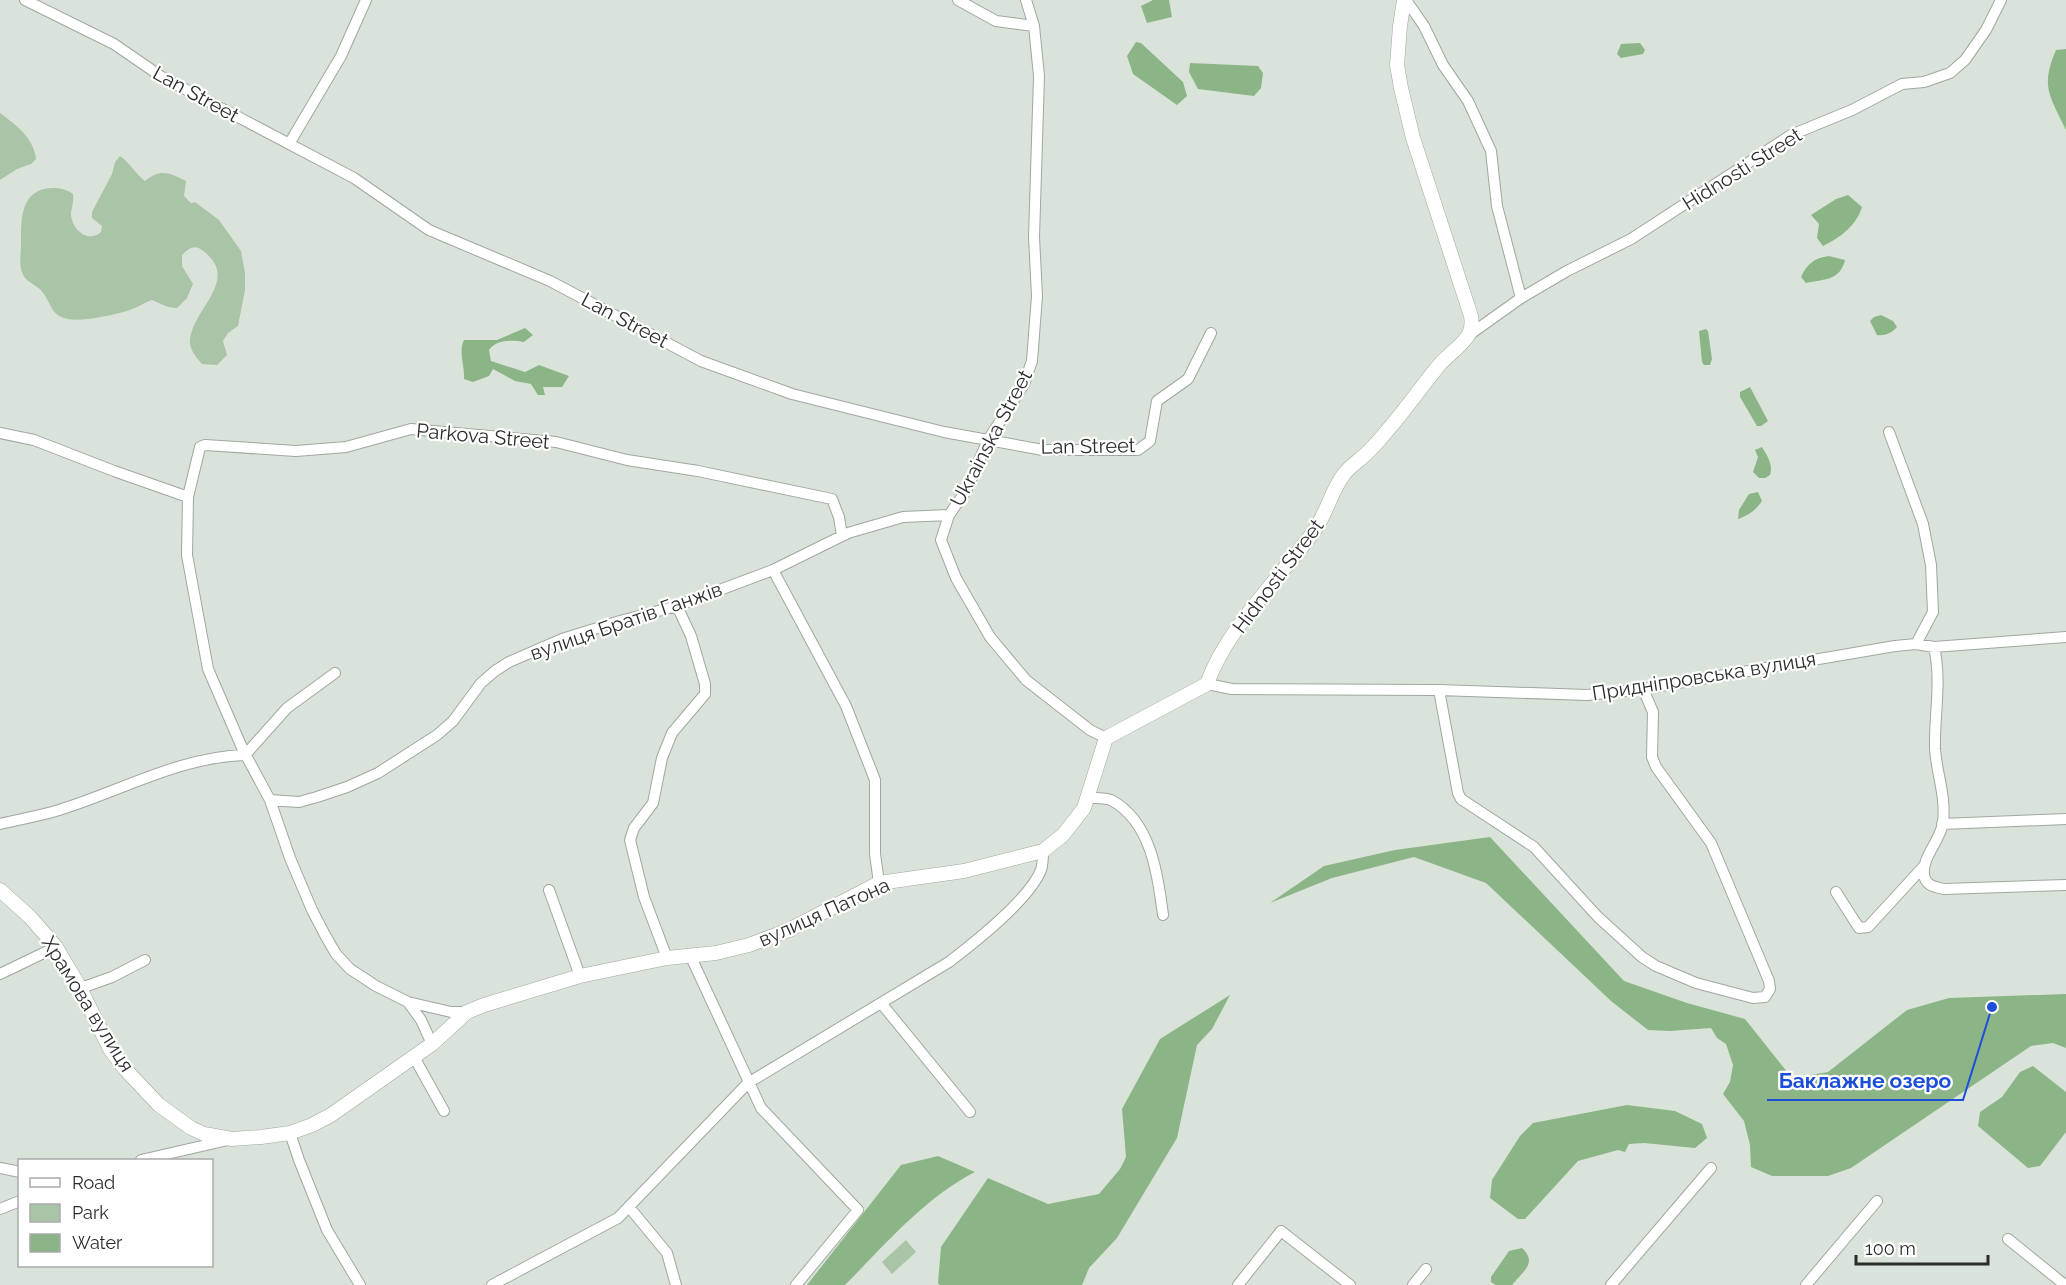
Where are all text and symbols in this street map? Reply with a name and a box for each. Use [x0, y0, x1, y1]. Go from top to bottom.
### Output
street label: Lan Street [149, 61, 244, 128]
street label: Hidnosti Street [1678, 123, 1806, 215]
street label: Lan Street [578, 287, 673, 353]
street label: Ukrainska Street [945, 365, 1037, 510]
street label: Parkova Street [415, 418, 551, 454]
street label: Lan Street [1040, 433, 1136, 459]
street label: Hidnosti Street [1227, 514, 1329, 638]
street label: вулиця Братів Ганжів [527, 577, 725, 665]
street label: Придніпровська вулиця [1590, 646, 1818, 706]
street label: вулиця Патона [755, 872, 893, 952]
street label: Храмова вулиця [37, 932, 139, 1076]
callout: Баклажне озеро [1767, 1061, 1963, 1100]
text: Баклажне озеро [1779, 1068, 1952, 1093]
legend [18, 1159, 213, 1267]
text: Road [72, 1172, 115, 1193]
text: Park [72, 1202, 109, 1223]
scale bar [1856, 1228, 1988, 1266]
text: Water [72, 1232, 123, 1253]
text: 100 m [1865, 1238, 1916, 1259]

